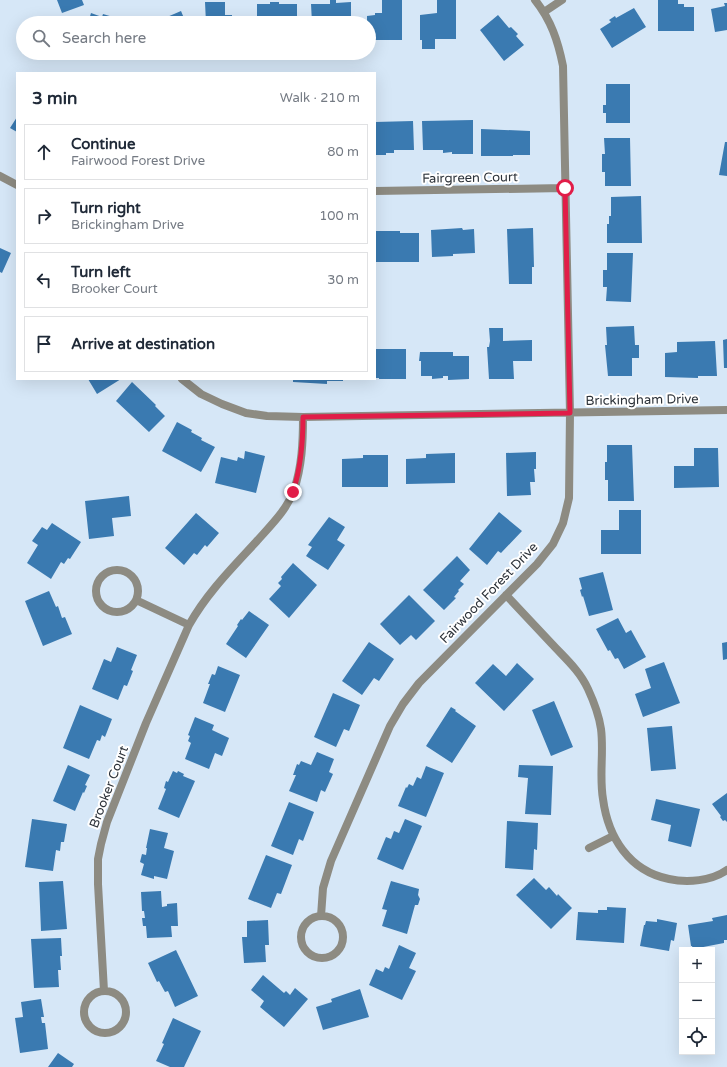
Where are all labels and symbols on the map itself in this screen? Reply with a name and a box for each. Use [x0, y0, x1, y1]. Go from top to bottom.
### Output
street label: Fairgreen Court [422, 169, 518, 187]
route start [556, 179, 574, 197]
street label: Brickingham Drive [585, 391, 699, 409]
route end [284, 483, 302, 501]
street label: Fairwood Forest Drive [437, 539, 541, 647]
street label: Brooker Court [86, 744, 132, 830]

